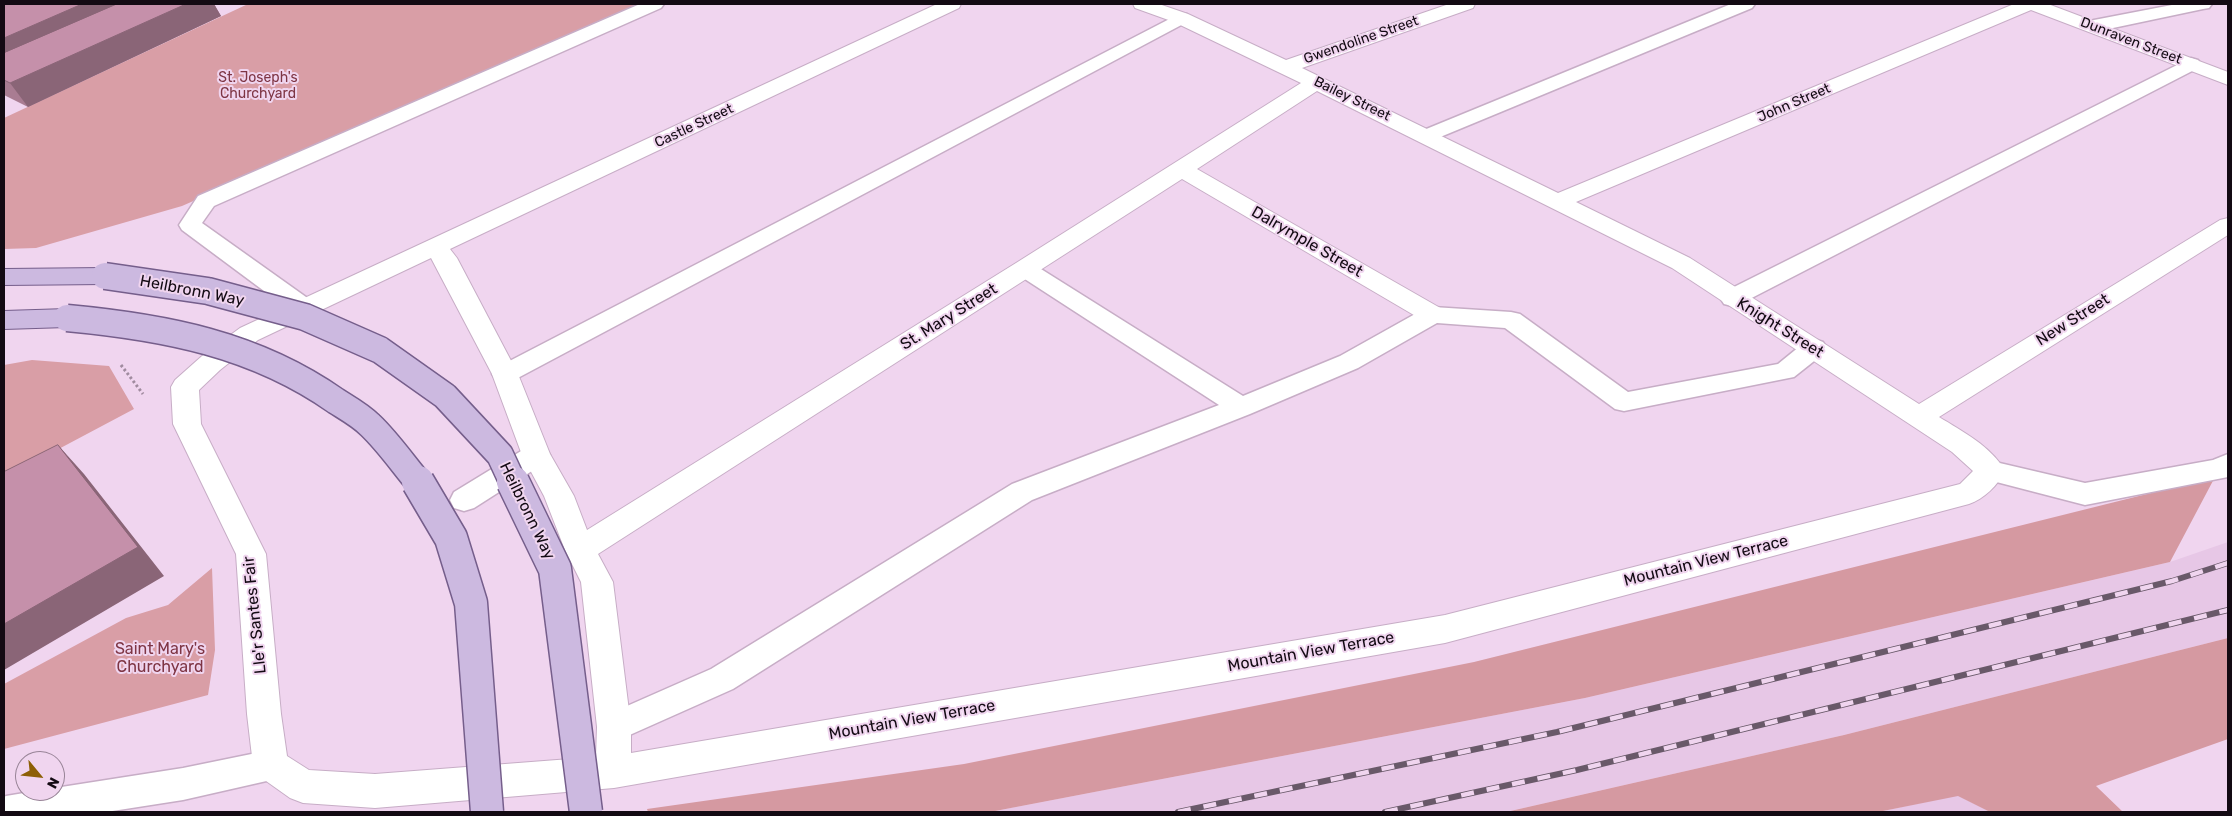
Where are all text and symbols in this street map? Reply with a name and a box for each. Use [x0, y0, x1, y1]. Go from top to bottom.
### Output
street label: Gwendoline Street [1301, 12, 1421, 68]
street label: Dunraven Street [2078, 14, 2184, 68]
park label: St. Joseph's Churchyard [218, 70, 298, 102]
street label: Bailey Street [1311, 73, 1393, 125]
street label: John Street [1755, 80, 1833, 126]
street label: Castle Street [652, 100, 736, 152]
street label: Dalrymple Street [1248, 202, 1366, 282]
street label: Heilbronn Way [138, 271, 246, 311]
street label: St. Mary Street [897, 280, 1001, 354]
street label: New Street [2033, 290, 2113, 350]
street label: Knight Street [1733, 294, 1827, 362]
street label: Heilbronn Way [495, 459, 559, 563]
street label: Mountain View Terrace [1622, 531, 1790, 591]
street label: Lle'r Santes Fair [239, 555, 271, 675]
street label: Mountain View Terrace [1226, 628, 1396, 676]
park label: Saint Mary's Churchyard [115, 639, 205, 677]
street label: Mountain View Terrace [827, 696, 997, 744]
north arrow [15, 751, 65, 801]
text: N [43, 774, 63, 791]

